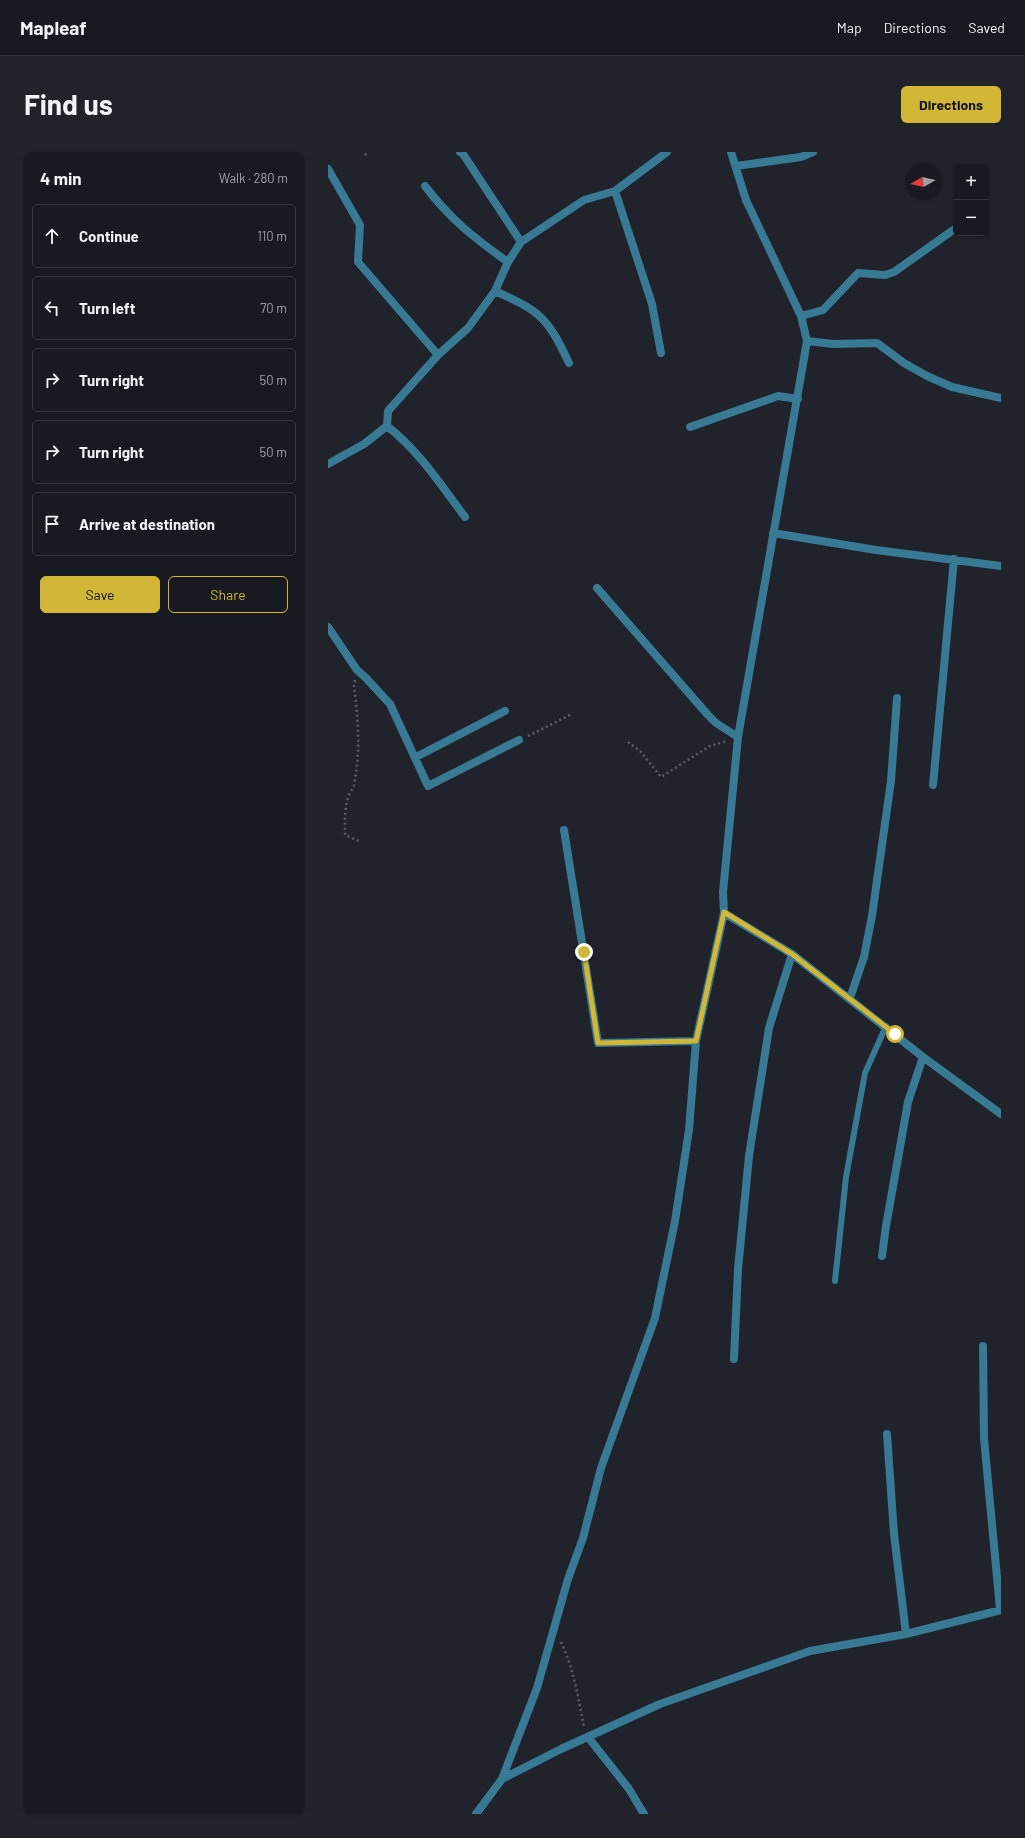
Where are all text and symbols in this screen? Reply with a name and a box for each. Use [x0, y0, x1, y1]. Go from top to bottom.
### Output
text: Mapleaf [20, 16, 87, 39]
text: Map [837, 19, 862, 36]
text: Directions [884, 19, 946, 36]
text: Saved [968, 19, 1005, 36]
button: Directions [901, 86, 1001, 123]
text: Find us [24, 87, 113, 121]
north arrow [905, 164, 941, 200]
map controls [953, 164, 989, 236]
button: + [953, 164, 989, 200]
text: 4 min [40, 168, 82, 188]
text: Walk · 280 m [219, 170, 288, 186]
button: − [953, 200, 989, 236]
icon: ahead [41, 225, 63, 247]
text: Continue [79, 227, 139, 245]
text: 110 m [257, 228, 287, 244]
icon: left [41, 297, 63, 319]
text: Turn left [79, 299, 135, 317]
text: 70 m [260, 300, 287, 316]
icon: right [41, 369, 63, 391]
text: Turn right [79, 371, 144, 389]
text: 50 m [260, 372, 287, 388]
icon: right [41, 441, 63, 463]
text: Turn right [79, 443, 144, 461]
text: 50 m [260, 444, 287, 460]
icon: arrive [41, 513, 63, 535]
text: Arrive at destination [79, 515, 215, 533]
button: Save [40, 576, 160, 613]
button: Share [168, 576, 288, 613]
route end [575, 943, 593, 961]
route start [886, 1025, 904, 1043]

